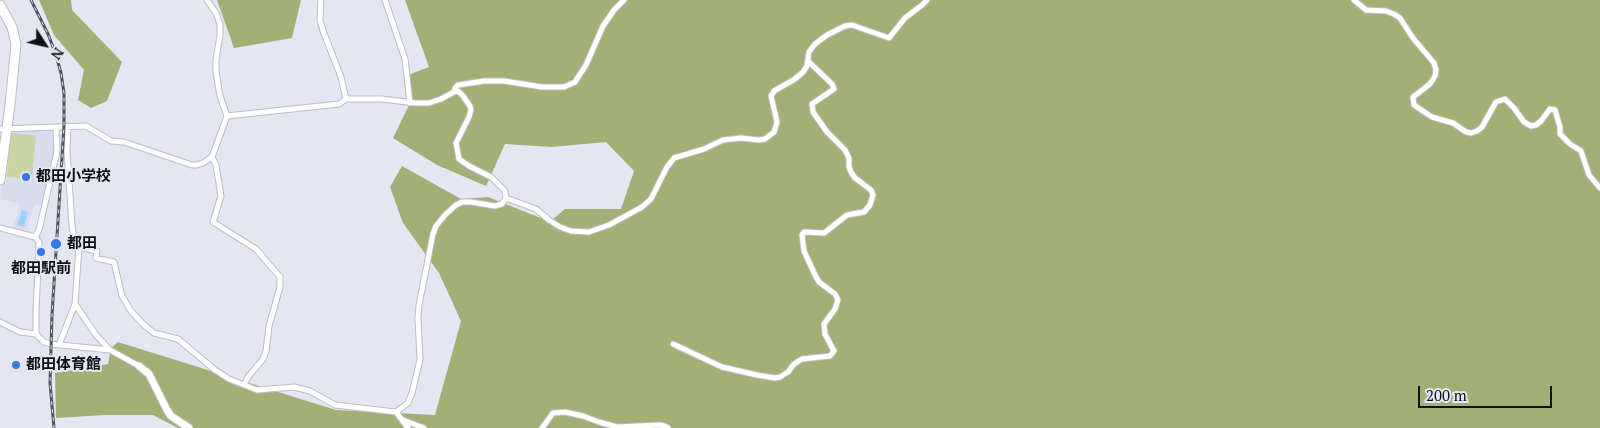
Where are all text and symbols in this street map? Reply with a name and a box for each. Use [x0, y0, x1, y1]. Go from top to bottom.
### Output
north arrow [20, 20, 70, 70]
text: N [47, 44, 69, 64]
place label: 都田小学校 [36, 168, 111, 186]
marker: 都田小学校 [20, 171, 32, 183]
place label: 都田 [67, 235, 97, 253]
marker: 都田 [49, 237, 63, 251]
marker: 都田駅前 [35, 246, 47, 258]
place label: 都田駅前 [11, 260, 71, 278]
place label: 都田体育館 [26, 356, 101, 374]
marker: 都田体育館 [10, 359, 22, 371]
scale bar [1420, 376, 1554, 408]
text: 200 m [1426, 385, 1467, 405]

